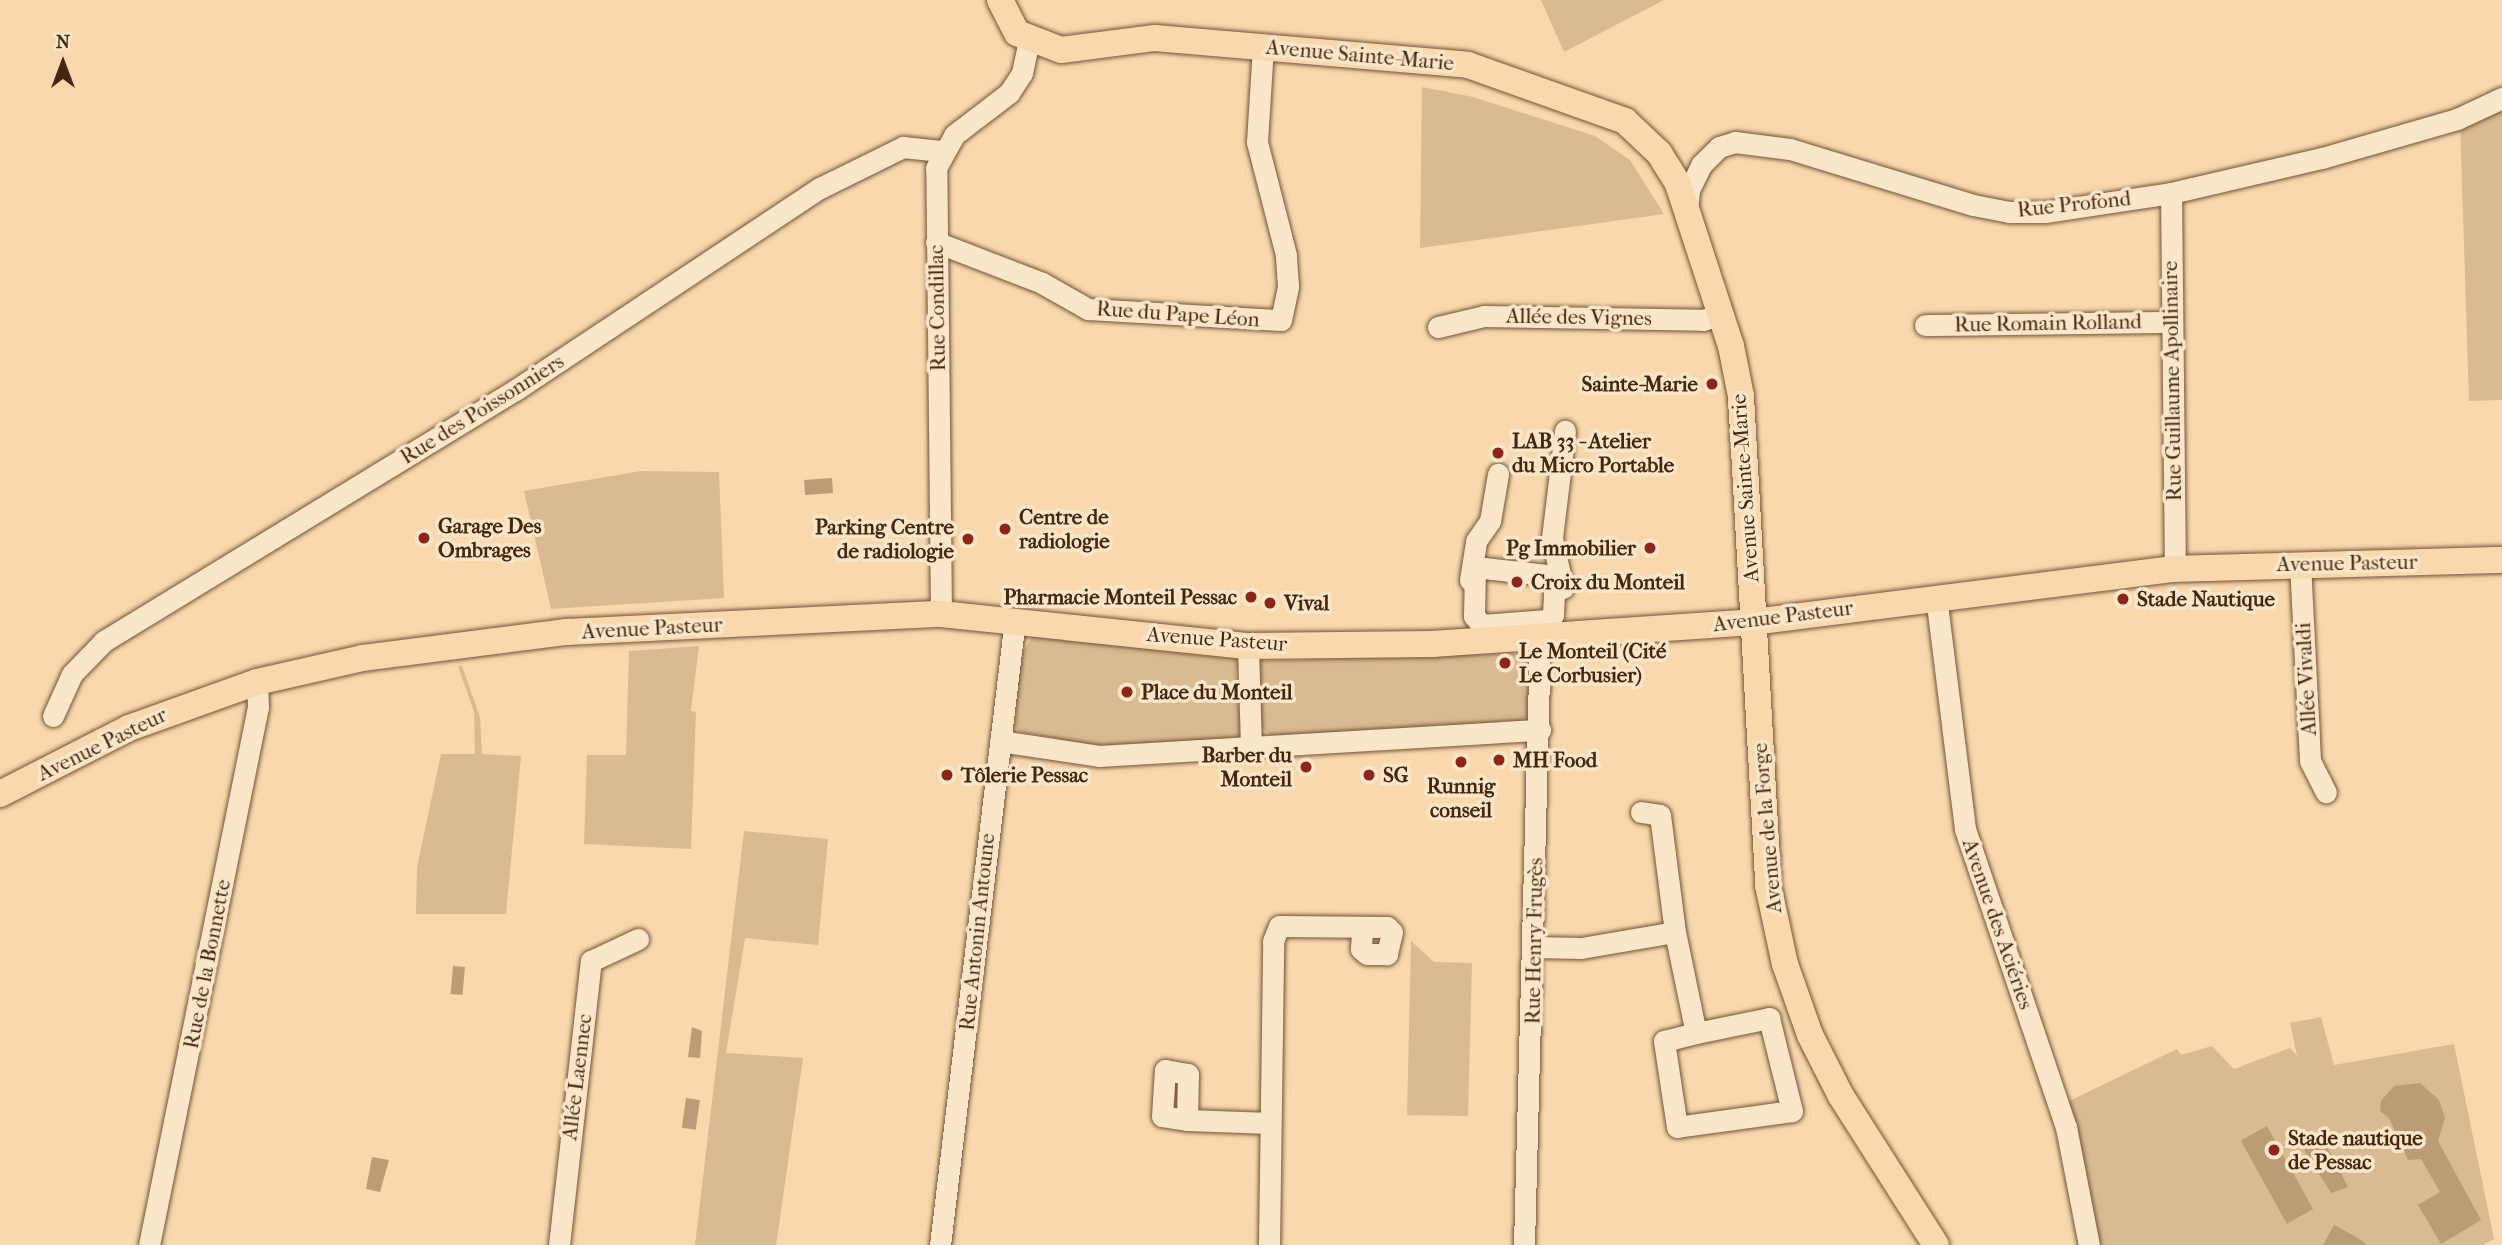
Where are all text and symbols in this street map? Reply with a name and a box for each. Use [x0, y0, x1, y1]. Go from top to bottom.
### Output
north arrow [28, 28, 98, 98]
text: N [56, 31, 70, 53]
street label: Avenue Sainte-Marie [1265, 34, 1455, 76]
street label: Rue Profond [2016, 186, 2132, 222]
street label: Rue Condillac [923, 245, 951, 371]
street label: Rue Guillaume Apollinaire [2157, 261, 2187, 501]
street label: Rue du Pape Léon [1095, 296, 1261, 332]
street label: Allée des Vignes [1506, 303, 1652, 331]
street label: Rue Romain Rolland [1954, 309, 2142, 337]
street label: Rue des Poissonniers [396, 348, 568, 470]
place label: Sainte-Marie [1582, 371, 1698, 397]
marker: Sainte-Marie [1704, 376, 1720, 392]
street label: Avenue Sainte-Marie [1726, 393, 1764, 583]
place label: LAB 33 - Atelier du Micro Portable [1512, 428, 1674, 478]
marker: LAB 33 - Atelier du Micro Portable [1490, 445, 1506, 461]
place label: Centre de radiologie [1019, 504, 1110, 554]
place label: Garage Des Ombrages [438, 513, 541, 563]
place label: Parking Centre de radiologie [815, 514, 954, 564]
marker: Centre de radiologie [997, 521, 1013, 537]
marker: Garage Des Ombrages [416, 530, 432, 546]
marker: Parking Centre de radiologie [960, 531, 976, 547]
place label: Pg Immobilier [1506, 535, 1636, 561]
marker: Pg Immobilier [1642, 540, 1658, 556]
street label: Avenue Pasteur [2276, 549, 2418, 577]
place label: Croix du Monteil [1531, 569, 1685, 595]
marker: Croix du Monteil [1509, 574, 1525, 590]
place label: Pharmacie Monteil Pessac [1004, 584, 1237, 610]
place label: Stade Nautique [2137, 586, 2275, 612]
marker: Pharmacie Monteil Pessac [1243, 589, 1259, 605]
place label: Vival [1284, 590, 1329, 616]
marker: Stade Nautique [2115, 591, 2131, 607]
marker: Vival [1262, 595, 1278, 611]
street label: Avenue Pasteur [1712, 595, 1854, 637]
street label: Avenue Pasteur [581, 612, 723, 644]
street label: Avenue Pasteur [1146, 622, 1288, 656]
street label: Allée Vivaldi [2290, 622, 2322, 736]
place label: Le Monteil (Cité Le Corbusier) [1519, 638, 1666, 688]
marker: Le Monteil (Cité Le Corbusier) [1497, 655, 1513, 671]
place label: Place du Monteil [1141, 679, 1292, 705]
marker: Place du Monteil [1119, 684, 1135, 700]
street label: Avenue Pasteur [33, 702, 171, 786]
place label: Barber du Monteil [1202, 742, 1292, 792]
street label: Avenue de la Forge [1747, 742, 1787, 914]
place label: MH Food [1513, 747, 1597, 773]
marker: MH Food [1491, 752, 1507, 768]
marker: Runnig conseil [1453, 754, 1469, 770]
marker: Barber du Monteil [1298, 759, 1314, 775]
place label: Tôlerie Pessac [961, 762, 1088, 788]
place label: SG [1383, 762, 1409, 788]
marker: Tôlerie Pessac [939, 767, 955, 783]
marker: SG [1361, 767, 1377, 783]
place label: Runnig conseil [1427, 773, 1495, 823]
street label: Rue Antonin Antoune [954, 832, 1000, 1032]
street label: Avenue des Aciéries [1957, 835, 2039, 1013]
street label: Rue Henry Frugès [1520, 857, 1548, 1025]
street label: Rue de la Bonnette [178, 877, 236, 1051]
street label: Allée Laennec [557, 1012, 597, 1142]
place label: Stade nautique de Pessac [2288, 1125, 2423, 1175]
marker: Stade nautique de Pessac [2266, 1142, 2282, 1158]

